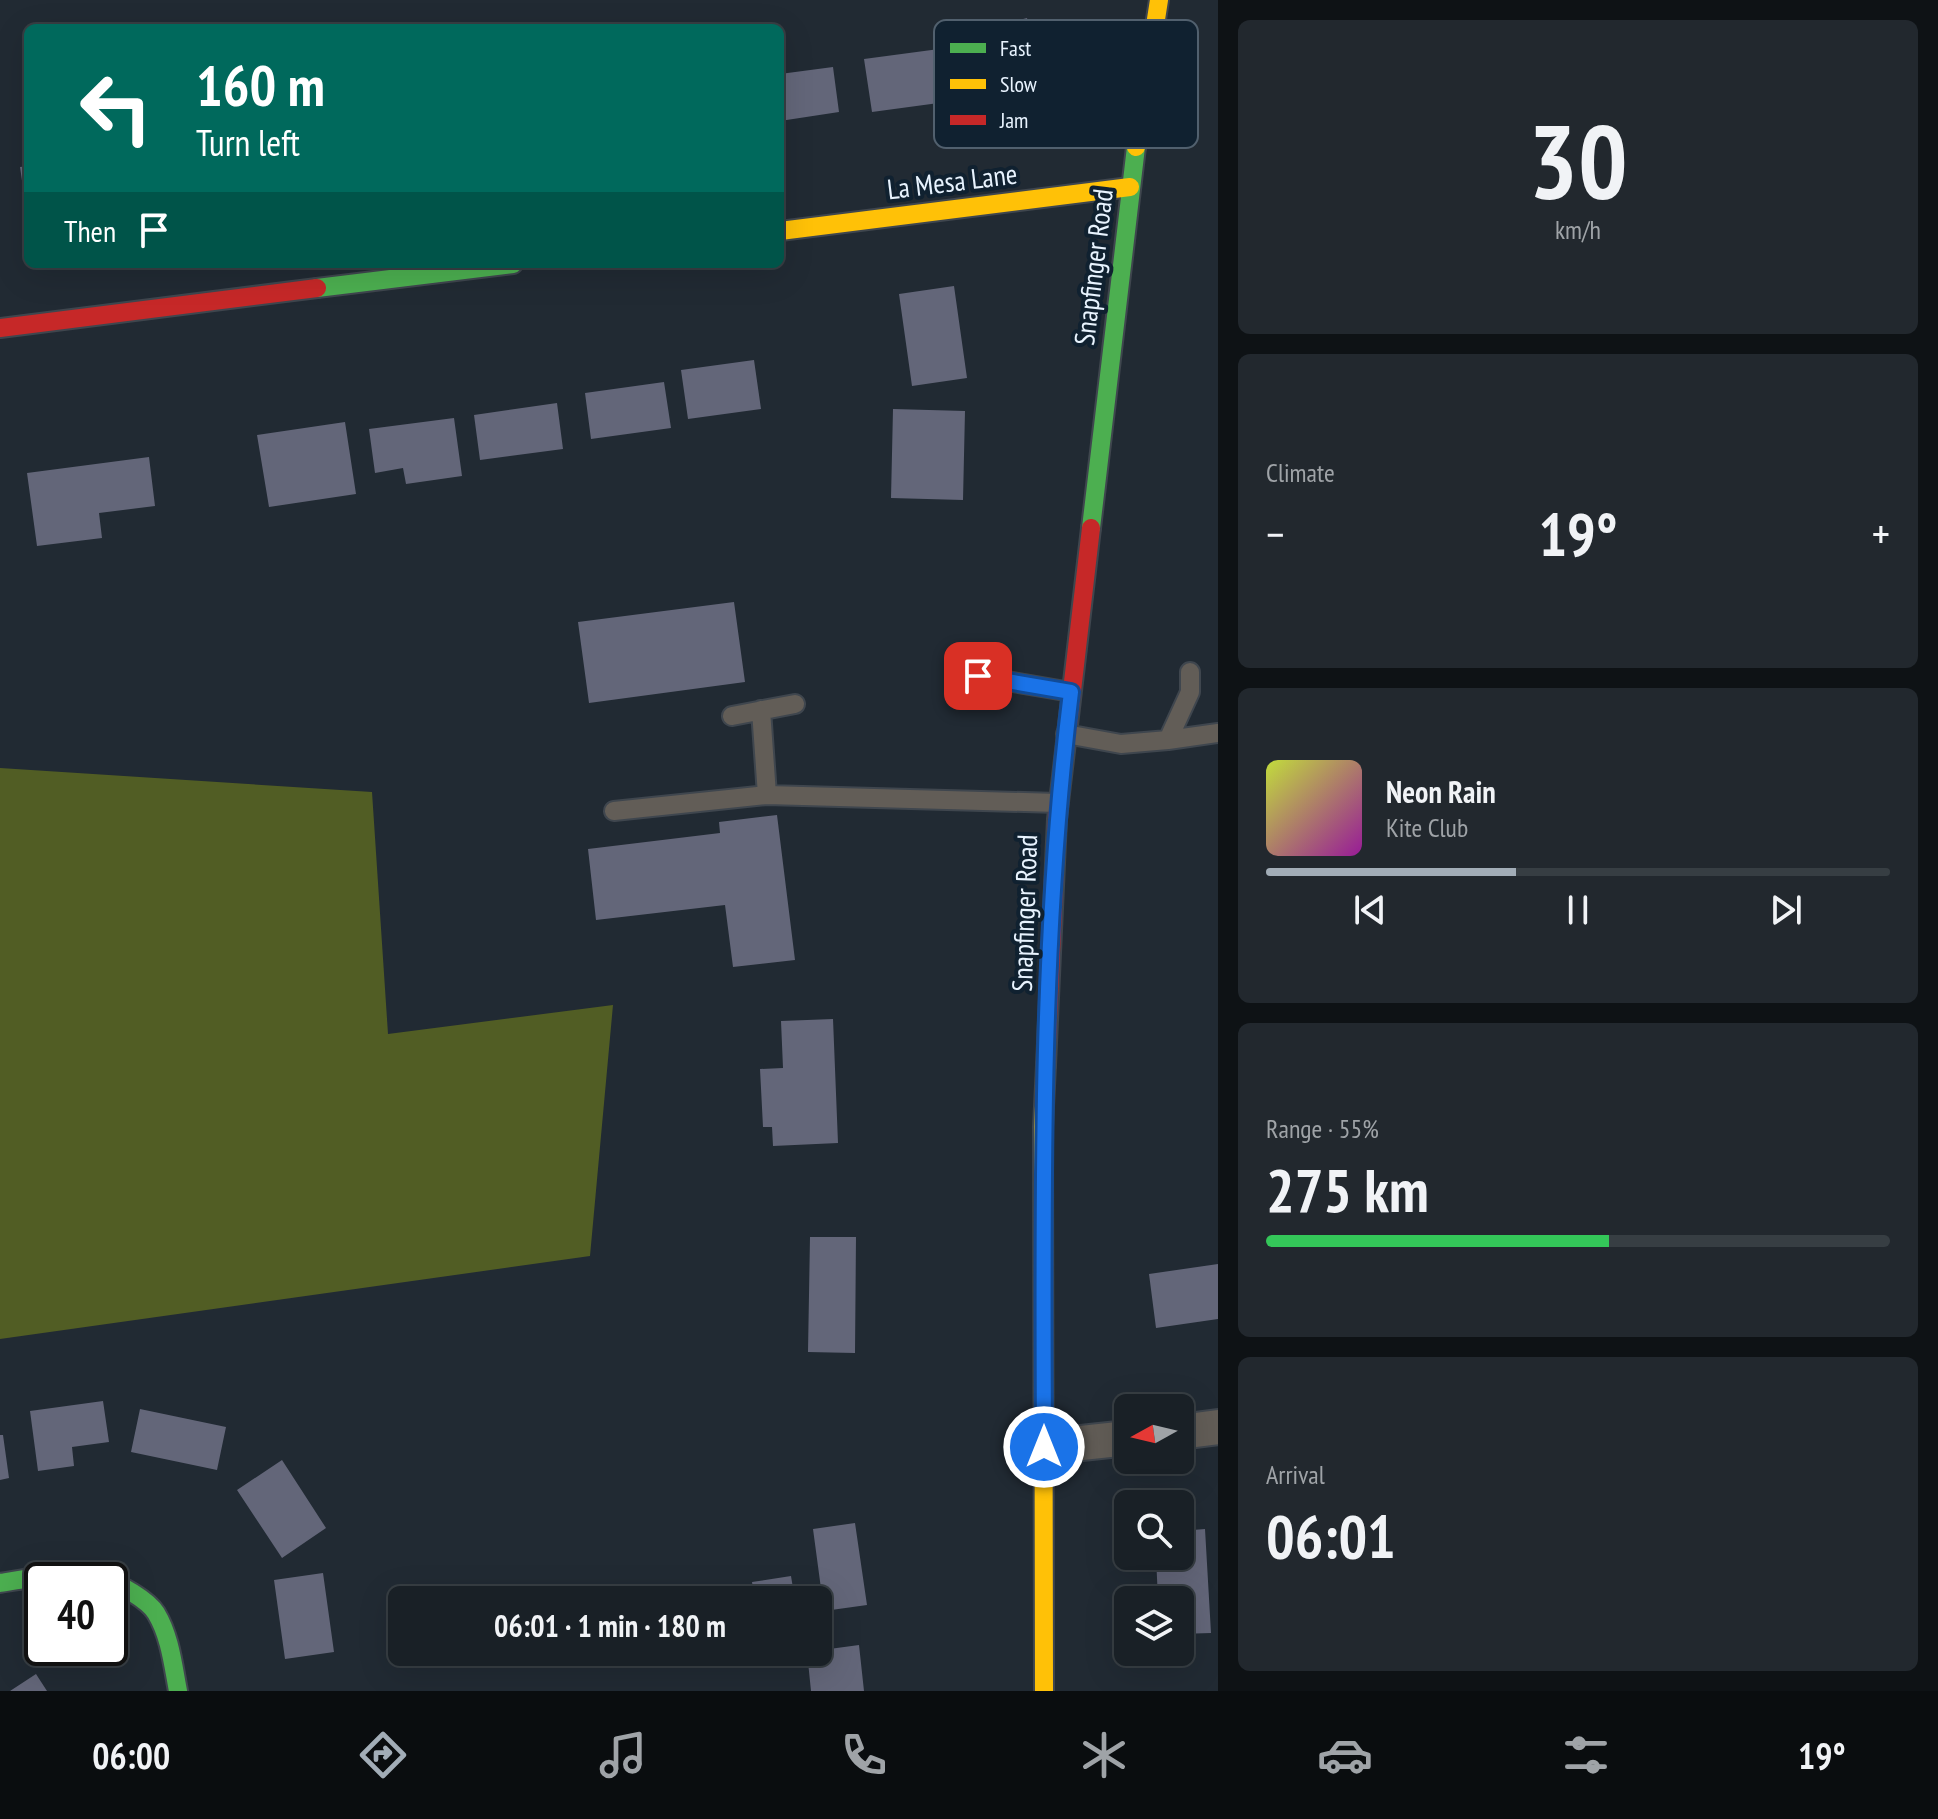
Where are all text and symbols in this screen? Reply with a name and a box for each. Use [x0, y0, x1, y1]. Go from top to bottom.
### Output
legend [934, 20, 1198, 148]
text: Fast [1000, 34, 1031, 62]
text: 160 m [196, 49, 325, 121]
icon: left [64, 56, 168, 160]
text: Slow [1000, 70, 1037, 98]
text: 30 [1528, 93, 1628, 228]
text: Jam [999, 106, 1028, 134]
text: Turn left [196, 119, 300, 166]
street label: La Mesa Lane [885, 155, 1019, 207]
street label: Snapfinger Road [1065, 187, 1121, 347]
icon: arrive [132, 208, 176, 252]
text: Then [64, 211, 116, 250]
text: km/h [1555, 213, 1601, 246]
text: Climate [1266, 456, 1335, 489]
text: 19° [1538, 495, 1618, 573]
text: − [1266, 505, 1284, 562]
text: + [1872, 505, 1890, 562]
pin [944, 642, 1012, 710]
icon: arrive [956, 654, 1000, 698]
text: Neon Rain [1386, 772, 1496, 811]
text: Kite Club [1386, 811, 1468, 844]
street label: Snapfinger Road [1003, 834, 1045, 992]
icon: previous [1348, 888, 1392, 932]
icon: pause [1556, 888, 1600, 932]
icon: next [1764, 888, 1808, 932]
text: Range · 55% [1266, 1112, 1379, 1145]
text: 275 km [1266, 1151, 1429, 1229]
north arrow [1114, 1394, 1194, 1474]
map controls [1114, 1394, 1194, 1666]
position arrow [1002, 1405, 1086, 1489]
text: Arrival [1266, 1458, 1325, 1491]
button: search [1114, 1490, 1194, 1570]
text: 06:01 [1266, 1497, 1396, 1575]
speed limit sign: 40 [24, 1562, 128, 1666]
button: layers [1114, 1586, 1194, 1666]
text: 06:01 · 1 min · 180 m [494, 1606, 726, 1645]
icon: directions [355, 1727, 411, 1783]
icon: music [595, 1727, 651, 1783]
icon: phone [836, 1727, 892, 1783]
icon: climate [1076, 1727, 1132, 1783]
icon: car [1317, 1727, 1373, 1783]
icon: filters [1558, 1727, 1614, 1783]
text: 06:00 [92, 1732, 170, 1779]
text: 19° [1798, 1732, 1846, 1779]

